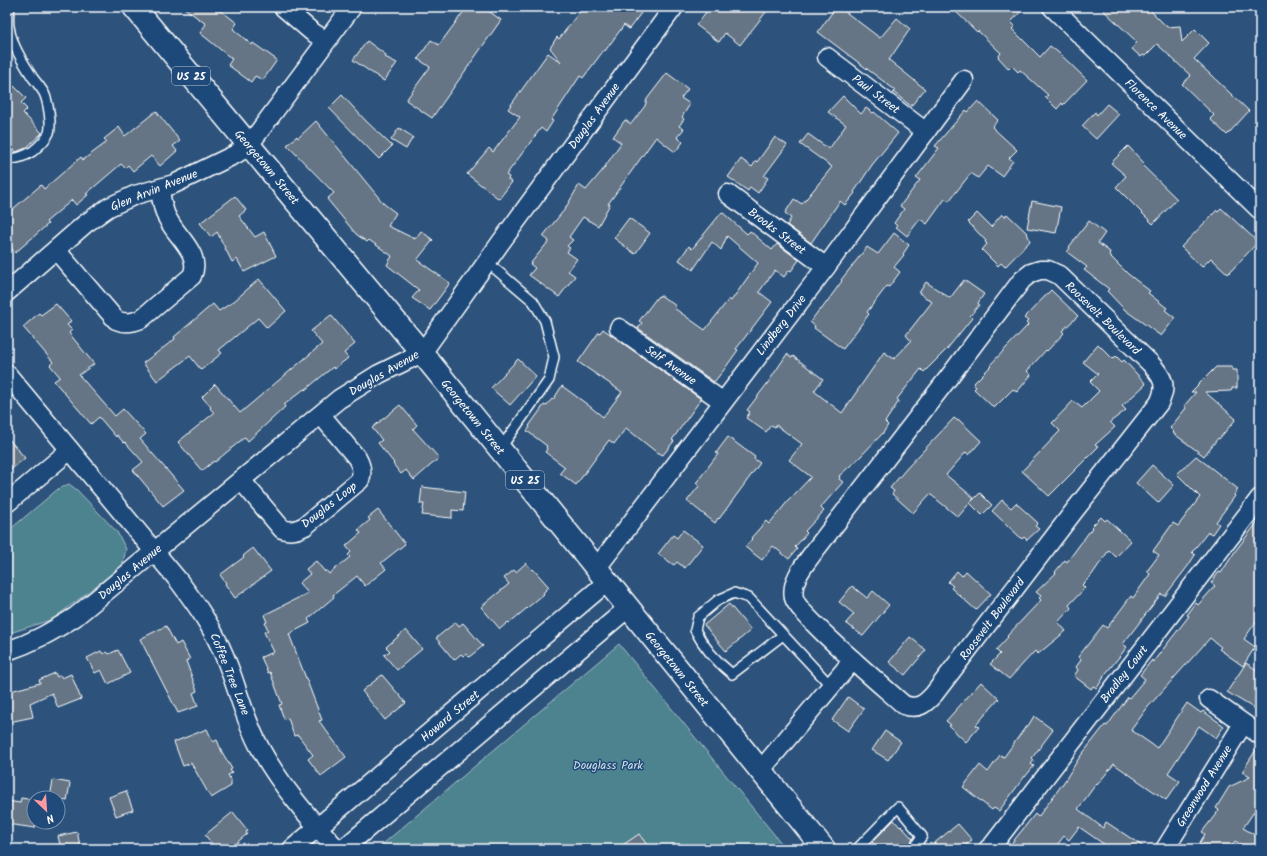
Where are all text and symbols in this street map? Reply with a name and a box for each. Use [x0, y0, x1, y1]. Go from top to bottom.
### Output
road number: US 25 [172, 67, 210, 85]
street label: Paul Street [848, 70, 904, 119]
street label: Florence Avenue [1120, 74, 1192, 145]
street label: Douglas Avenue [564, 78, 626, 154]
street label: Georgetown Street [229, 126, 304, 209]
street label: Glen Arvin Avenue [108, 164, 201, 217]
street label: Brooks Street [744, 203, 810, 260]
street label: Roosevelt Boulevard [1060, 277, 1146, 360]
street label: Lindberg Drive [751, 290, 812, 360]
street label: Self Avenue [641, 341, 701, 391]
street label: Douglas Avenue [346, 345, 423, 401]
street label: Georgetown Street [436, 375, 509, 460]
road number: US 25 [506, 471, 544, 489]
street label: Douglas Loop [297, 477, 361, 533]
street label: Douglas Avenue [94, 540, 167, 605]
street label: Roosevelt Boulevard [955, 573, 1030, 665]
street label: Georgetown Street [640, 627, 713, 712]
street label: Coffee Tree Lane [204, 630, 255, 719]
street label: Bradley Court [1096, 641, 1153, 707]
street label: Howard Street [416, 686, 484, 747]
street label: Greenwood Avenue [1172, 741, 1238, 831]
park label: Douglass Park [573, 756, 643, 775]
north arrow [26, 790, 66, 830]
text: N [43, 809, 57, 828]

